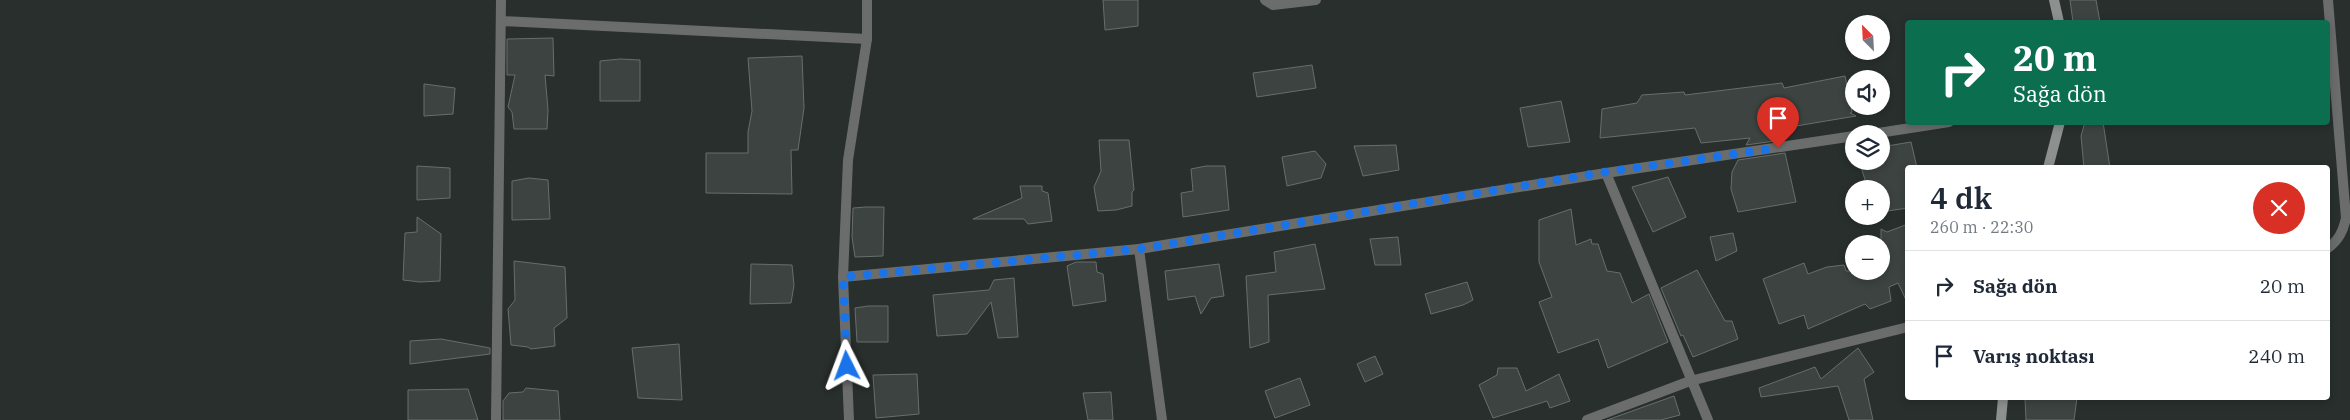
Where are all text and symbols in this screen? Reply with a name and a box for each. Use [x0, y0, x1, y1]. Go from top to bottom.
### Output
north arrow [1845, 15, 1890, 60]
map controls [1845, 15, 1890, 280]
text: 20 m [2013, 35, 2097, 81]
icon: right [1930, 40, 1995, 105]
button: sound [1845, 70, 1890, 115]
text: Sağa dön [2013, 79, 2107, 108]
pin [1757, 97, 1799, 148]
icon: arrive [1764, 104, 1792, 132]
button: layers [1845, 125, 1890, 170]
text: 4 dk [1930, 178, 1992, 217]
button: + [1845, 180, 1890, 225]
button: close [2253, 182, 2305, 234]
text: 260 m · 22:30 [1930, 217, 2033, 237]
button: − [1845, 235, 1890, 280]
icon: right [1930, 272, 1958, 300]
text: Sağa dön [1973, 274, 2057, 298]
text: 20 m [2260, 274, 2305, 298]
position arrow [820, 339, 872, 391]
icon: arrive [1930, 342, 1958, 370]
text: Varış noktası [1973, 344, 2095, 368]
text: 240 m [2248, 344, 2305, 368]

